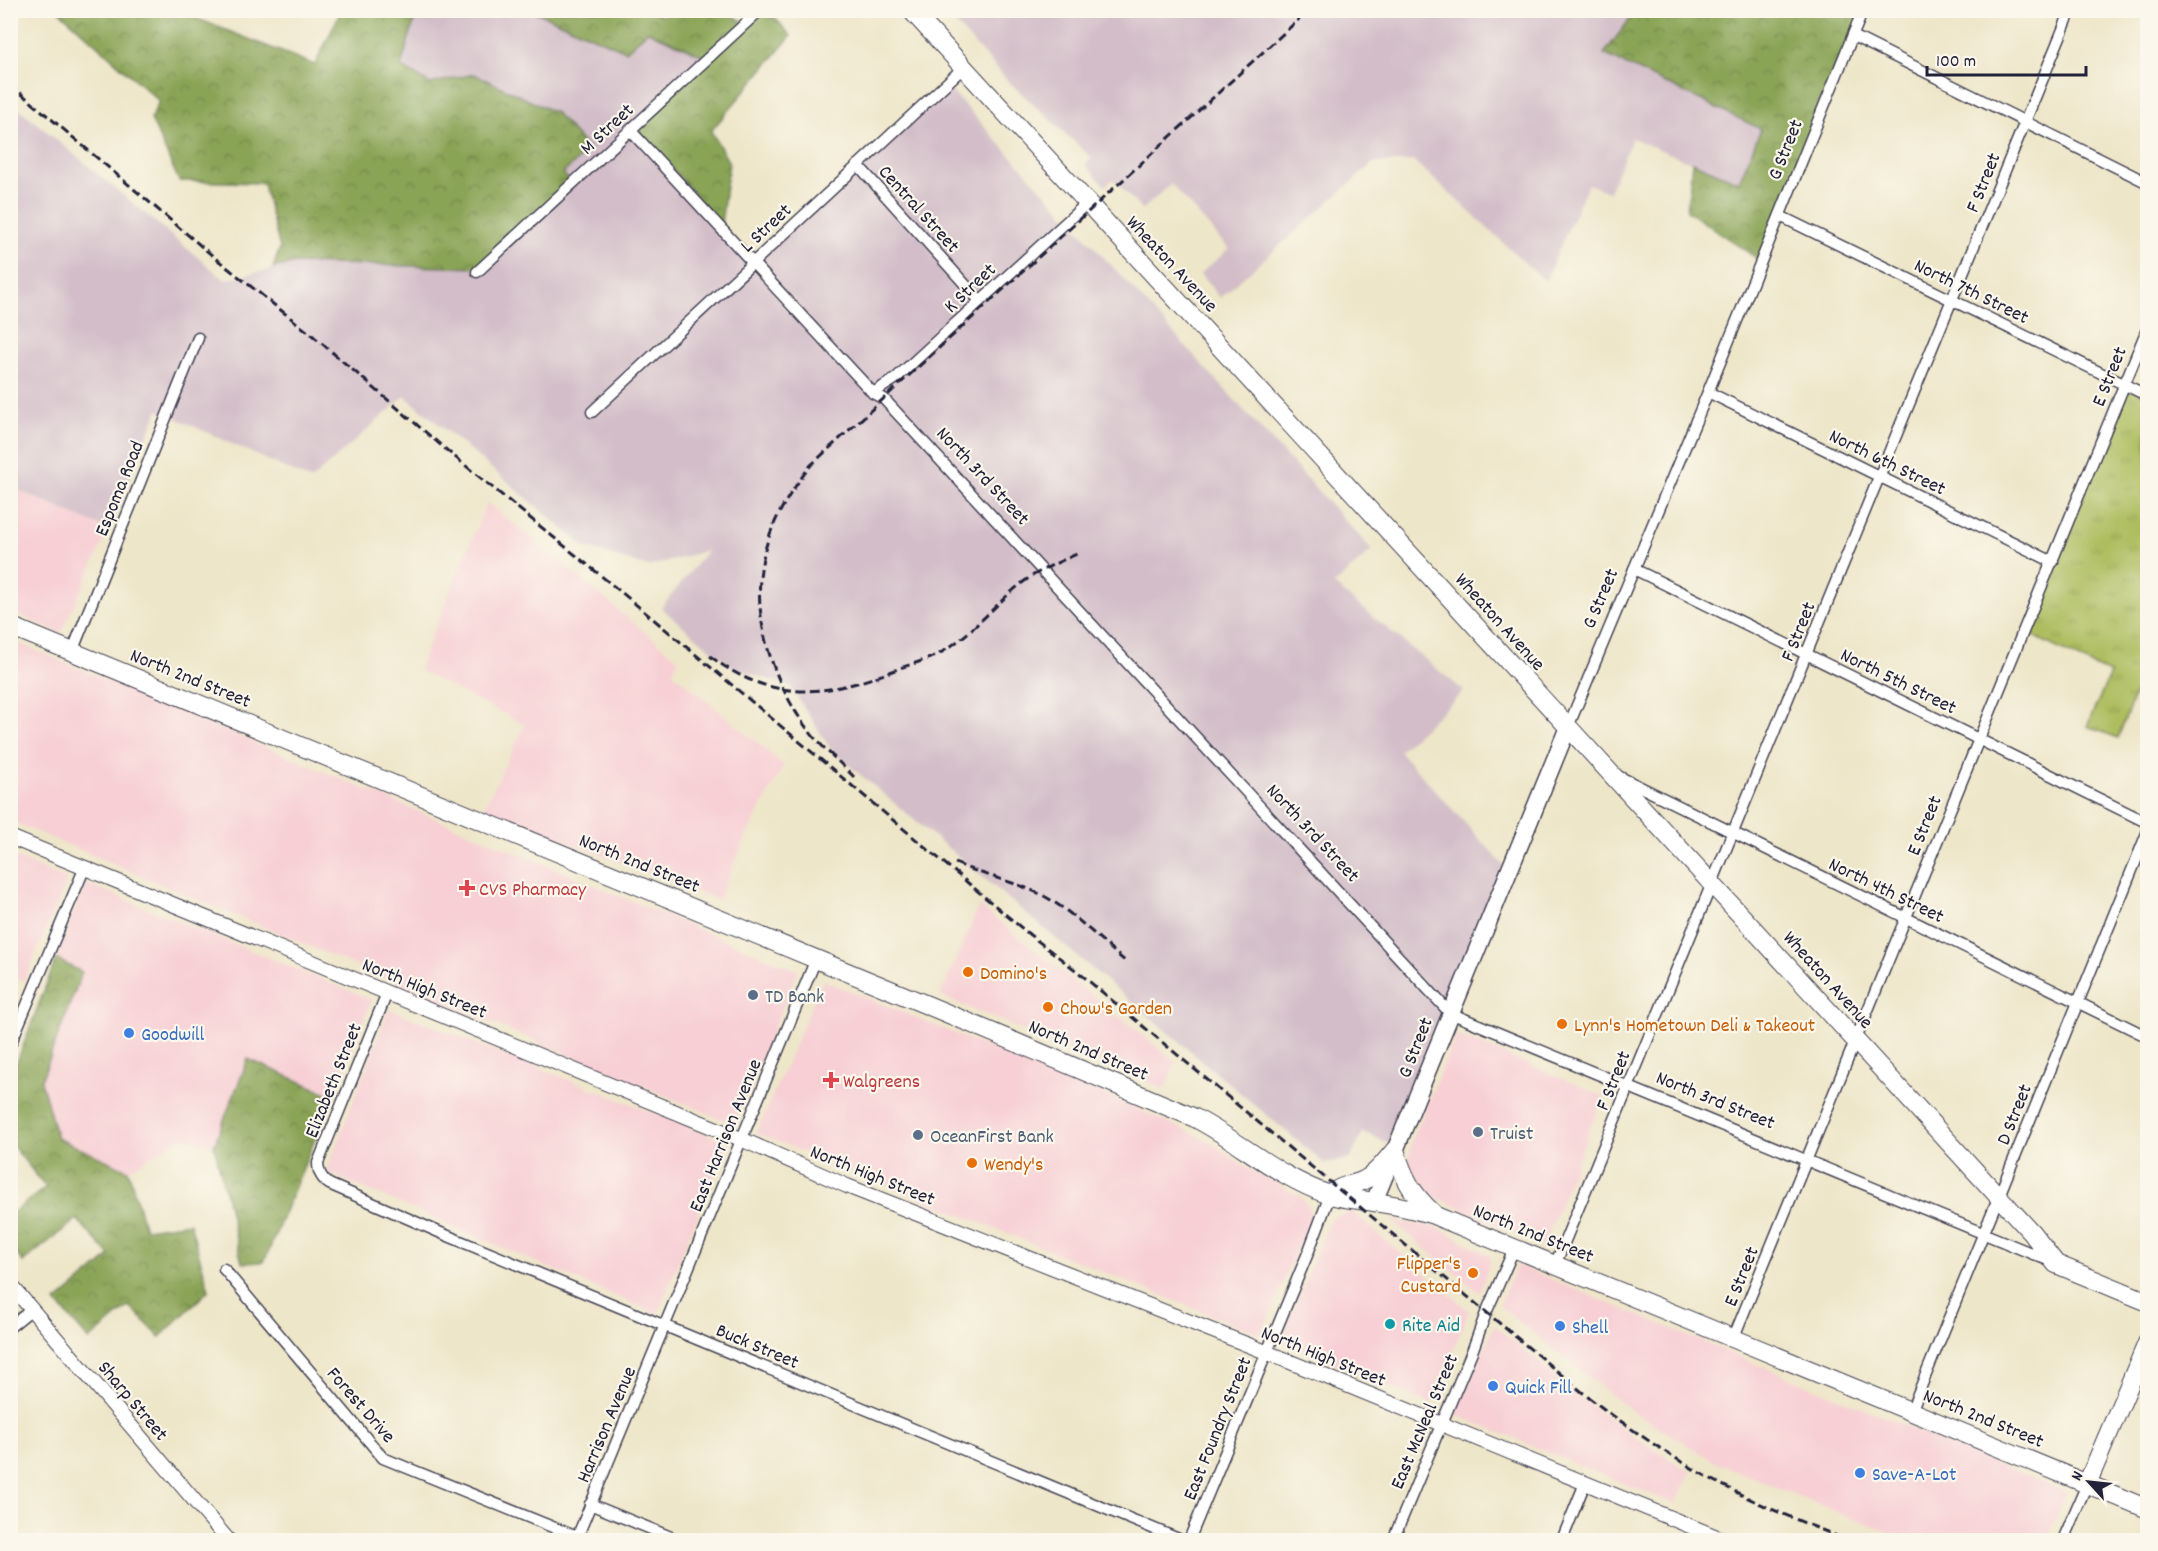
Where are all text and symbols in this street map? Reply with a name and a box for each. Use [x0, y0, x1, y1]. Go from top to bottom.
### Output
scale bar [1927, 39, 2086, 77]
text: 100 m [1936, 50, 1976, 75]
street label: M Street [575, 98, 641, 163]
street label: G Street [1762, 116, 1812, 185]
street label: F Street [1960, 149, 2009, 217]
street label: Central Street [871, 160, 965, 260]
street label: L Street [735, 198, 799, 260]
street label: Wheaton Avenue [1118, 210, 1223, 320]
street label: North 7th Street [1909, 253, 2033, 333]
street label: K Street [939, 258, 1003, 321]
street label: E Street [2086, 343, 2135, 411]
street label: North 3rd Street [929, 421, 1035, 533]
street label: North 6th Street [1824, 423, 1950, 504]
street label: Espoma Road [89, 437, 153, 541]
street label: G Street [1577, 565, 1627, 634]
street label: Wheaton Avenue [1447, 568, 1551, 678]
street label: F Street [1775, 598, 1824, 666]
street label: North 5th Street [1835, 642, 1961, 723]
street label: North 2nd Street [125, 643, 254, 717]
street label: North 3rd Street [1259, 778, 1365, 890]
street label: E Street [1901, 792, 1950, 860]
street label: North 2nd Street [574, 828, 703, 902]
street label: North 4th Street [1823, 852, 1948, 932]
place label: CVS Pharmacy [479, 877, 587, 905]
marker: CVS Pharmacy [460, 881, 474, 895]
street label: Wheaton Avenue [1775, 926, 1879, 1036]
street label: North High Street [357, 952, 490, 1028]
place label: Domino's [980, 961, 1047, 989]
marker: Domino's [961, 965, 975, 979]
place label: TD Bank [765, 984, 824, 1012]
marker: TD Bank [746, 988, 760, 1002]
place label: Chow's Garden [1060, 996, 1172, 1024]
marker: Chow's Garden [1041, 1000, 1055, 1014]
place label: Lynn's Hometown Deli & Takeout [1574, 1013, 1815, 1041]
street label: North 2nd Street [1024, 1014, 1152, 1090]
street label: G Street [1392, 1014, 1442, 1083]
marker: Lynn's Hometown Deli & Takeout [1555, 1017, 1569, 1031]
street label: Elizabeth Street [299, 1019, 371, 1143]
place label: Goodwill [141, 1022, 205, 1050]
marker: Goodwill [122, 1026, 136, 1040]
street label: F Street [1590, 1047, 1639, 1115]
street label: East Harrison Avenue [683, 1055, 770, 1217]
street label: North 3rd Street [1651, 1065, 1779, 1138]
place label: Walgreens [843, 1069, 920, 1097]
marker: Walgreens [824, 1073, 838, 1087]
street label: D Street [1991, 1080, 2041, 1150]
place label: Truist [1490, 1121, 1534, 1149]
place label: OceanFirst Bank [930, 1124, 1054, 1152]
marker: Truist [1471, 1125, 1485, 1139]
marker: OceanFirst Bank [911, 1128, 925, 1142]
street label: North High Street [805, 1139, 938, 1215]
place label: Wendy's [984, 1152, 1043, 1180]
marker: Wendy's [965, 1156, 979, 1170]
street label: North 2nd Street [1468, 1198, 1597, 1272]
street label: E Street [1718, 1243, 1767, 1311]
place label: Flipper's Custard [1397, 1251, 1461, 1302]
marker: Flipper's Custard [1466, 1266, 1480, 1280]
place label: Rite Aid [1402, 1313, 1460, 1341]
place label: Shell [1572, 1315, 1609, 1343]
marker: Rite Aid [1383, 1317, 1397, 1331]
street label: Buck Street [711, 1318, 803, 1378]
marker: Shell [1553, 1319, 1567, 1333]
street label: North High Street [1256, 1320, 1389, 1396]
street label: East McNeal Street [1385, 1350, 1467, 1494]
street label: East Foundry Street [1177, 1353, 1260, 1505]
street label: Sharp Street [90, 1356, 174, 1448]
street label: Forest Drive [319, 1362, 401, 1450]
street label: Harrison Avenue [571, 1362, 645, 1488]
place label: Quick Fill [1505, 1375, 1572, 1403]
marker: Quick Fill [1486, 1379, 1500, 1393]
street label: North 2nd Street [1918, 1383, 2047, 1457]
north arrow [2059, 1452, 2119, 1512]
place label: Save-A-Lot [1872, 1462, 1956, 1490]
marker: Save-A-Lot [1853, 1466, 1867, 1480]
text: N [2066, 1467, 2090, 1485]

